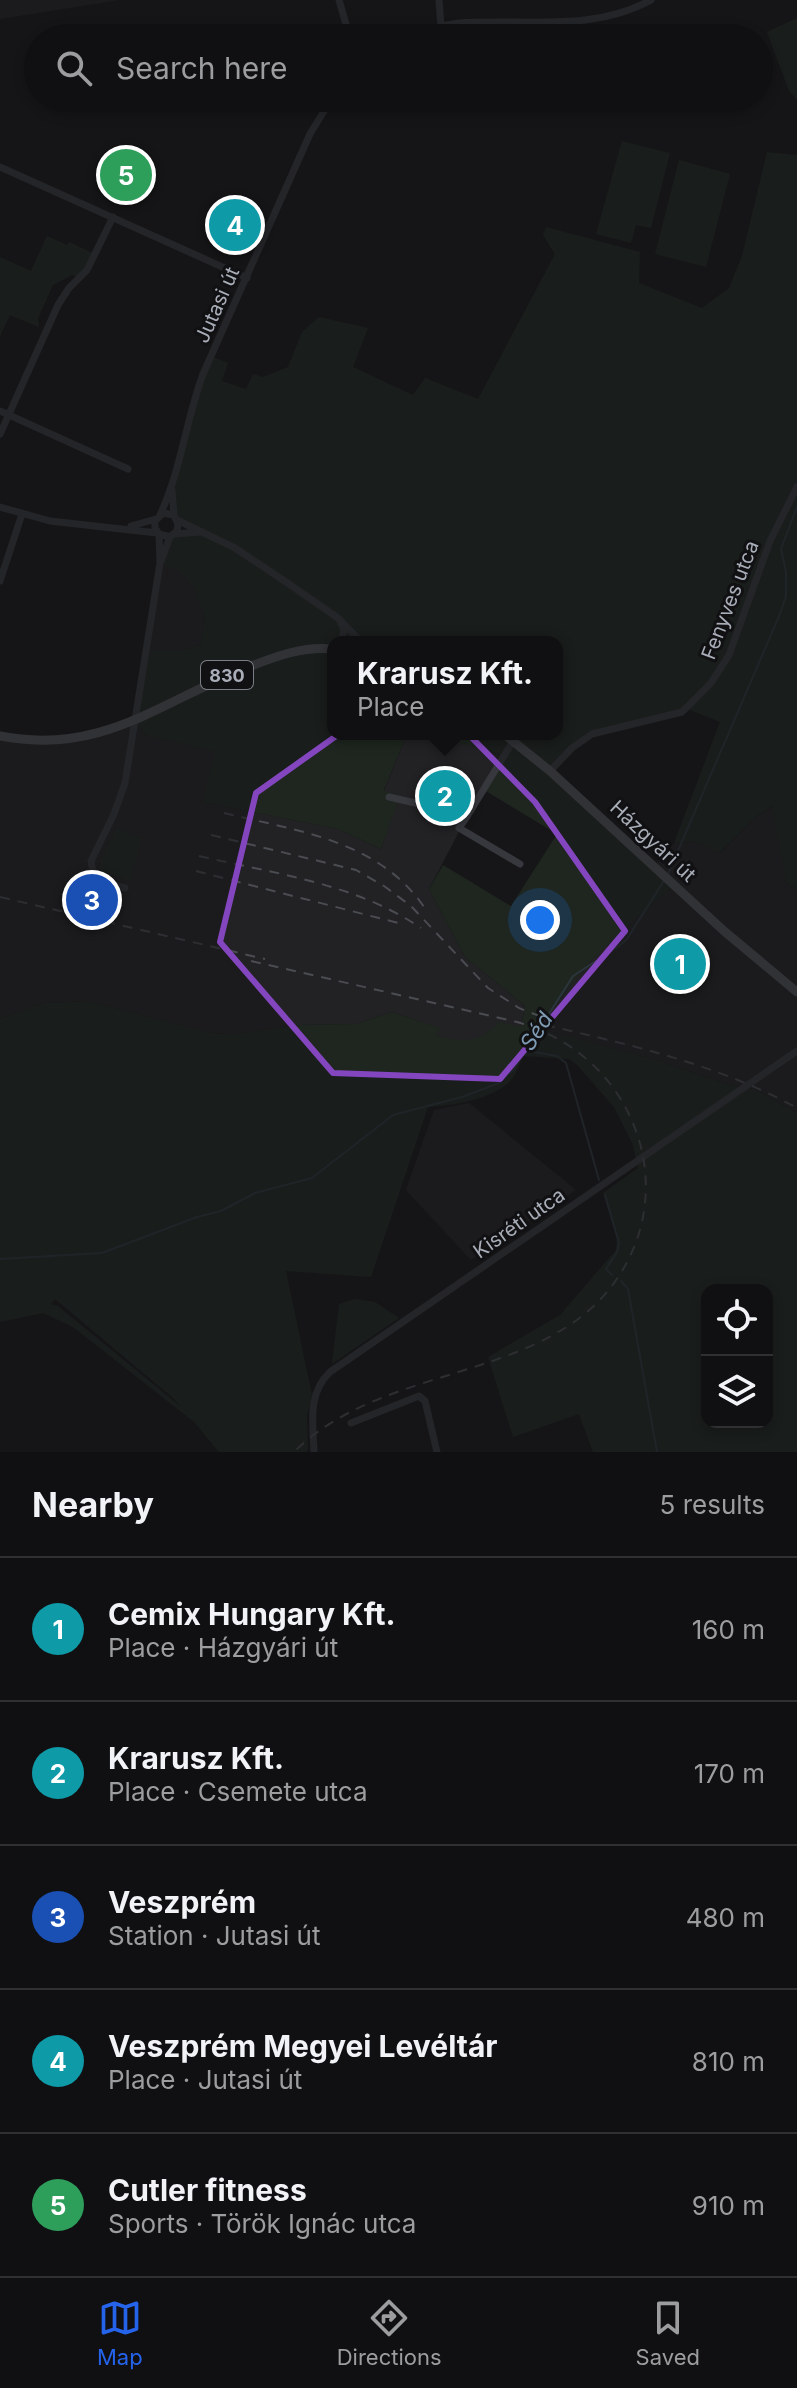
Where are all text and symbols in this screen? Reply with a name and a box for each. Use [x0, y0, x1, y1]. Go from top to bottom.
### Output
search box [24, 24, 773, 112]
icon: search [52, 46, 96, 90]
text: Search here [116, 50, 288, 86]
pin: 5 [100, 145, 152, 205]
pin: 4 [209, 195, 261, 255]
street label: Jutasi út [190, 263, 245, 347]
street label: Fenyves utca [696, 537, 764, 663]
popup [327, 636, 563, 740]
text: Krarusz Kft. [357, 655, 533, 691]
road number: 830 [201, 661, 253, 689]
text: Place [357, 691, 424, 722]
pin: 2 [419, 766, 471, 826]
street label: Házgyári út [605, 795, 701, 887]
pin: 3 [66, 870, 118, 930]
your location [520, 900, 560, 940]
pin: 1 [654, 934, 706, 994]
water label: Séd [514, 1007, 558, 1055]
street label: Kisréti utca [469, 1183, 569, 1263]
map controls [701, 1284, 773, 1428]
button: locate [701, 1284, 773, 1356]
button: layers [701, 1356, 773, 1428]
text: Nearby [32, 1484, 154, 1525]
text: 5 results [660, 1489, 765, 1520]
text: Cemix Hungary Kft. [108, 1596, 395, 1632]
text: 1 [52, 1614, 64, 1645]
text: 160 m [692, 1614, 765, 1645]
text: Place · Házgyári út [108, 1632, 338, 1663]
text: Krarusz Kft. [108, 1740, 284, 1776]
text: 2 [50, 1758, 66, 1789]
text: 170 m [694, 1758, 765, 1789]
text: Place · Csemete utca [108, 1776, 368, 1807]
text: Veszprém [108, 1884, 256, 1920]
text: 3 [50, 1902, 66, 1933]
text: 480 m [686, 1902, 765, 1933]
text: Station · Jutasi út [108, 1920, 320, 1951]
text: Veszprém Megyei Levéltár [108, 2028, 498, 2064]
text: 4 [49, 2046, 67, 2077]
text: 810 m [692, 2046, 765, 2077]
text: Place · Jutasi út [108, 2064, 302, 2095]
text: Cutler fitness [108, 2172, 307, 2208]
text: 5 [50, 2190, 66, 2221]
text: 910 m [692, 2190, 765, 2221]
text: Sports · Török Ignác utca [108, 2208, 416, 2239]
tab: Map [97, 2296, 143, 2370]
tab: Directions [337, 2296, 442, 2370]
tab: Saved [636, 2296, 700, 2370]

